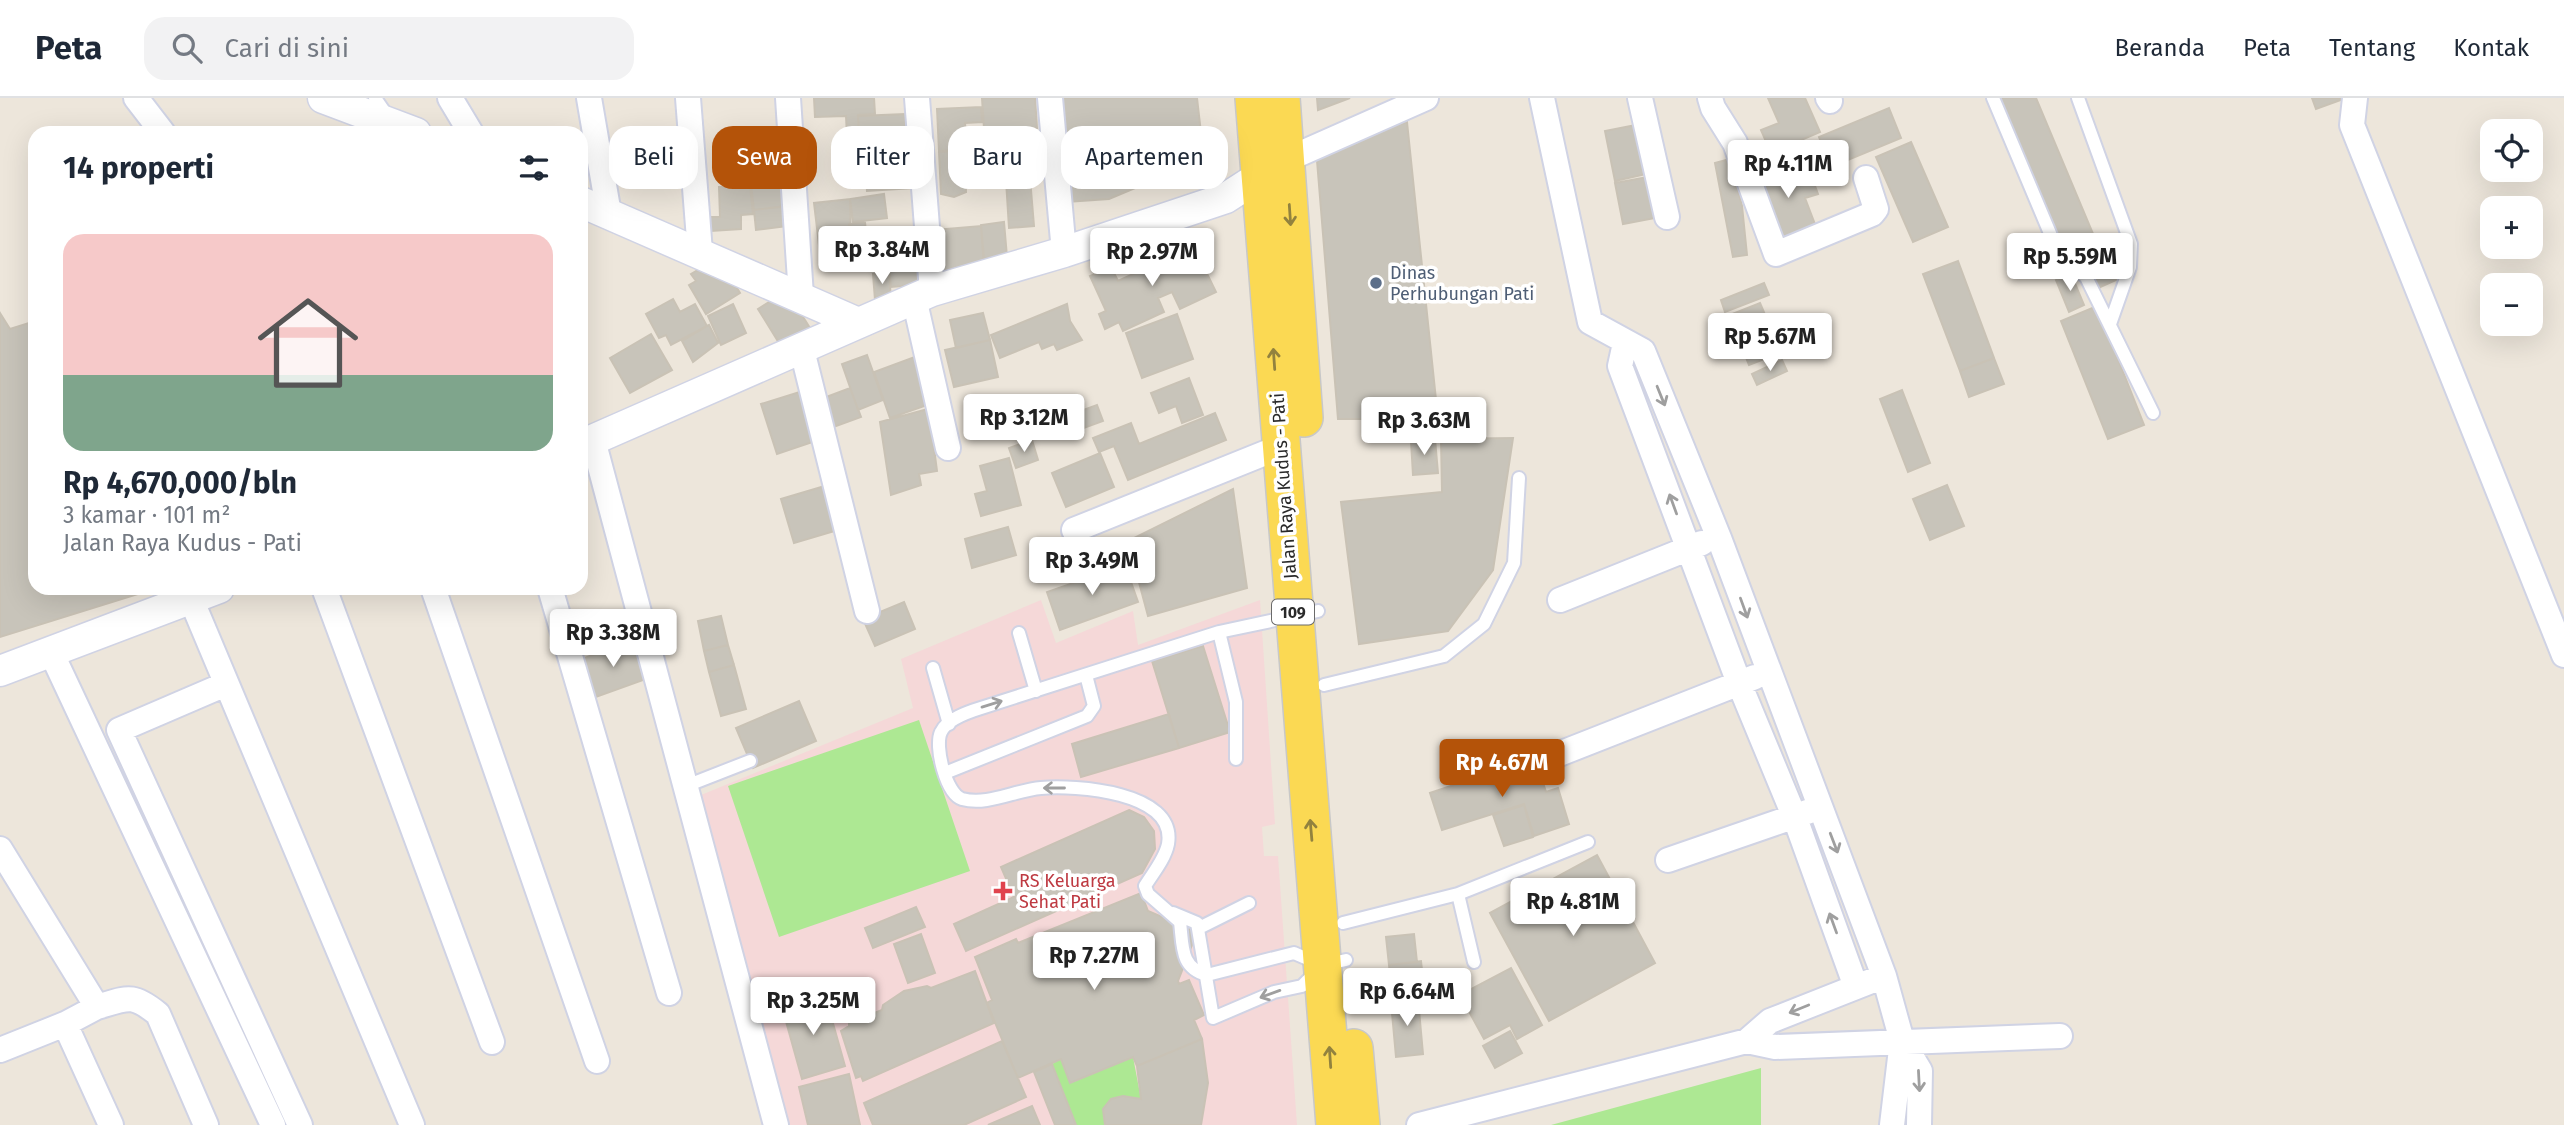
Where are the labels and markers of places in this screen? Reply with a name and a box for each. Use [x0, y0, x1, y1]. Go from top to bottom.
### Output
pin: Rp 4.11M [1716, 140, 1860, 200]
pin: Rp 3.84M [810, 226, 954, 286]
pin: Rp 2.97M [1080, 228, 1224, 288]
pin: Rp 5.59M [1998, 234, 2142, 293]
place label: Dinas Perhubungan Pati [1390, 262, 1534, 305]
marker: Dinas Perhubungan Pati [1368, 275, 1384, 291]
pin: Rp 5.67M [1698, 314, 1842, 373]
pin: Rp 3.12M [952, 394, 1096, 454]
pin: Rp 3.63M [1352, 398, 1496, 457]
pin: Rp 3.49M [1020, 538, 1164, 597]
pin: Rp 3.38M [541, 610, 685, 669]
pin: Rp 4.67M [1430, 740, 1574, 799]
place label: RS Keluarga Sehat Pati [1019, 870, 1116, 913]
pin: Rp 4.81M [1501, 878, 1645, 938]
marker: RS Keluarga Sehat Pati [993, 881, 1013, 901]
pin: Rp 7.27M [1022, 932, 1166, 992]
pin: Rp 6.64M [1335, 968, 1479, 1028]
pin: Rp 3.25M [741, 978, 885, 1037]

